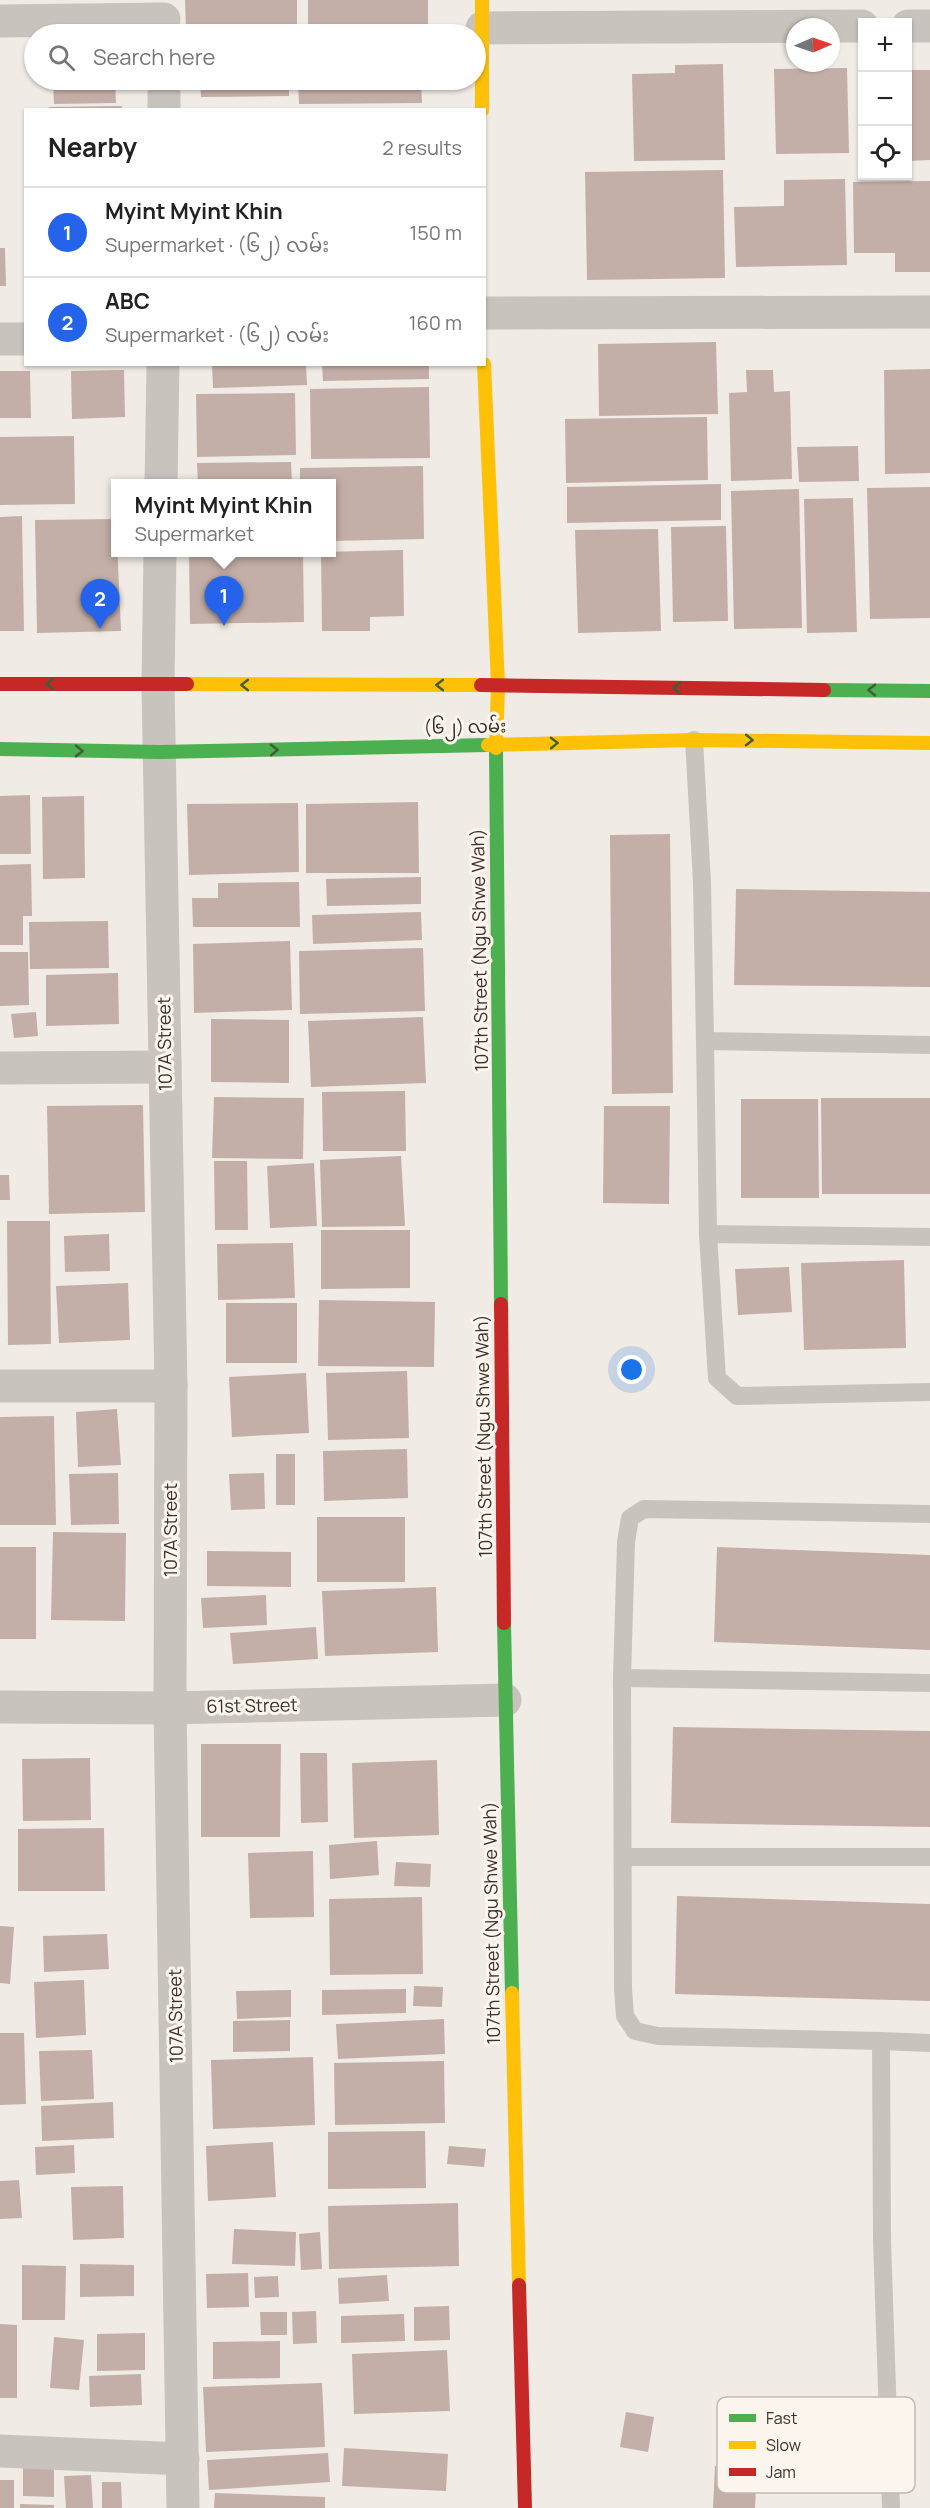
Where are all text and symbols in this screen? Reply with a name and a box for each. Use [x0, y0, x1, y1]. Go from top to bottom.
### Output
north arrow [786, 18, 840, 72]
map controls [858, 18, 912, 180]
button: + [858, 18, 912, 72]
search box [24, 24, 486, 90]
icon: search [45, 41, 78, 74]
text: Search here [93, 42, 215, 72]
button: − [858, 72, 912, 126]
button: locate [858, 126, 912, 180]
text: Nearby [48, 129, 137, 165]
text: 2 results [382, 134, 462, 161]
text: Myint Myint Khin [105, 196, 283, 226]
text: 1 [63, 219, 72, 246]
text: 150 m [409, 219, 462, 246]
text: Supermarket · (၆၂) လမ်း [105, 231, 329, 258]
text: ABC [105, 286, 150, 316]
text: 2 [62, 309, 73, 336]
text: 160 m [409, 309, 462, 336]
text: Supermarket · (၆၂) လမ်း [105, 321, 329, 348]
popup [111, 479, 336, 557]
text: Myint Myint Khin [135, 490, 312, 520]
text: Supermarket [135, 520, 254, 547]
pin: 1 [204, 576, 244, 626]
pin: 2 [80, 580, 120, 629]
one-way arrow [45, 678, 54, 690]
one-way arrow [240, 679, 249, 691]
one-way arrow [435, 679, 444, 691]
one-way arrow [672, 682, 681, 694]
one-way arrow [867, 684, 876, 696]
street label: (၆၂) လမ်း [423, 713, 507, 743]
one-way arrow [745, 734, 754, 747]
one-way arrow [550, 737, 559, 749]
one-way arrow [270, 743, 279, 756]
one-way arrow [75, 744, 84, 757]
street label: 107th Street (Ngu Shwe Wah) [465, 828, 493, 1072]
street label: 107A Street [151, 997, 177, 1091]
street label: 107th Street (Ngu Shwe Wah) [469, 1314, 497, 1558]
your location [617, 1355, 646, 1384]
street label: 107A Street [158, 1483, 182, 1577]
street label: 61st Street [206, 1692, 298, 1718]
street label: 107th Street (Ngu Shwe Wah) [477, 1801, 505, 2045]
street label: 107A Street [162, 1969, 188, 2063]
legend [717, 2397, 915, 2493]
text: Fast [766, 2407, 797, 2429]
text: Slow [766, 2434, 801, 2456]
text: Jam [766, 2461, 796, 2483]

